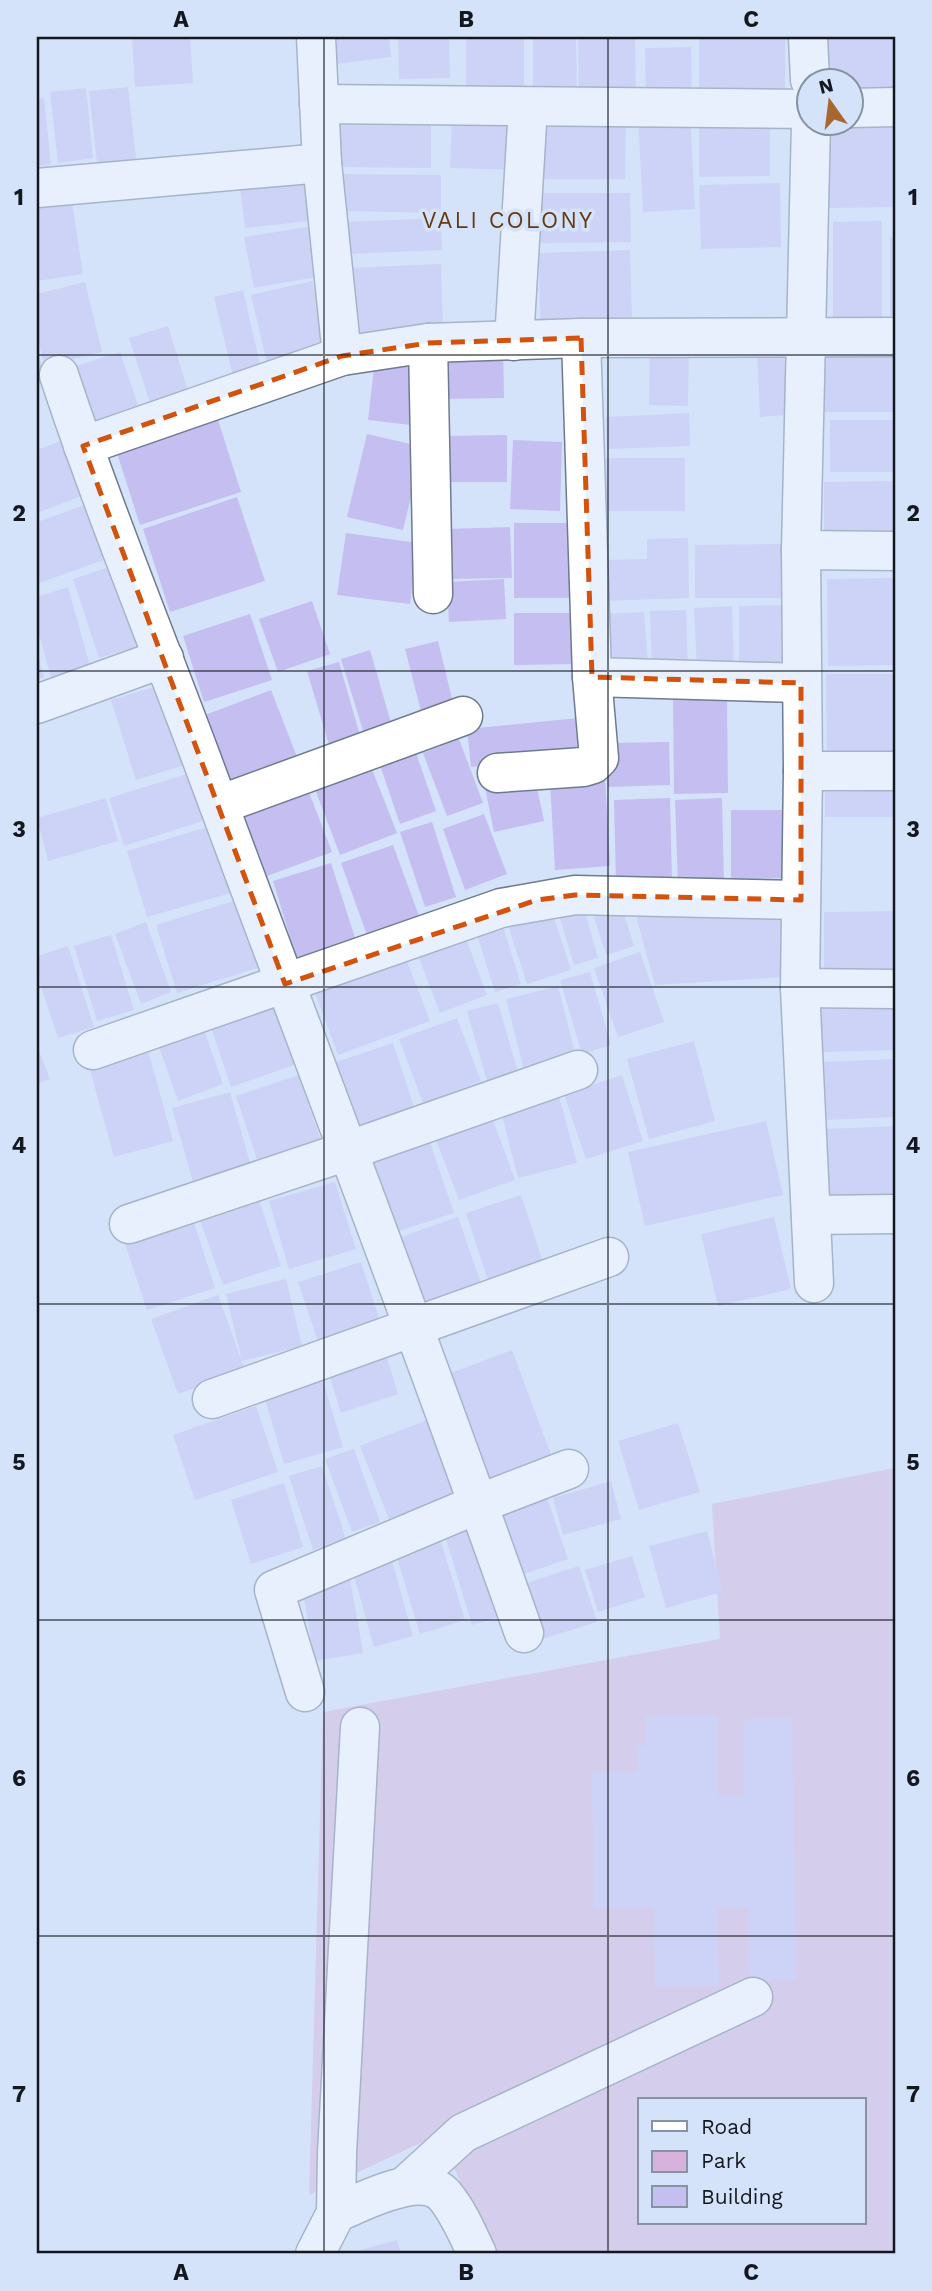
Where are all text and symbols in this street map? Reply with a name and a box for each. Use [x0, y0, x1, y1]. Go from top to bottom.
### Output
text: A [173, 6, 189, 33]
text: B [458, 6, 474, 33]
text: C [743, 6, 759, 33]
north arrow [796, 66, 866, 136]
text: N [816, 73, 836, 99]
text: 1 [14, 184, 24, 211]
text: 1 [908, 184, 918, 211]
district label: VALI COLONY [422, 207, 594, 234]
text: 2 [12, 500, 26, 527]
text: 2 [906, 500, 920, 527]
text: 3 [12, 816, 26, 843]
text: 3 [906, 816, 920, 843]
text: 4 [12, 1132, 27, 1159]
text: 4 [906, 1132, 921, 1159]
text: 5 [12, 1449, 26, 1476]
text: 5 [906, 1449, 920, 1476]
text: 6 [12, 1765, 26, 1792]
text: 6 [906, 1765, 920, 1792]
text: 7 [12, 2081, 26, 2108]
text: 7 [906, 2081, 920, 2108]
legend [638, 2098, 866, 2224]
text: Road [701, 2114, 752, 2139]
text: Park [701, 2148, 746, 2173]
text: Building [701, 2184, 783, 2209]
text: A [173, 2259, 189, 2286]
text: B [458, 2259, 474, 2286]
text: C [743, 2259, 759, 2286]

